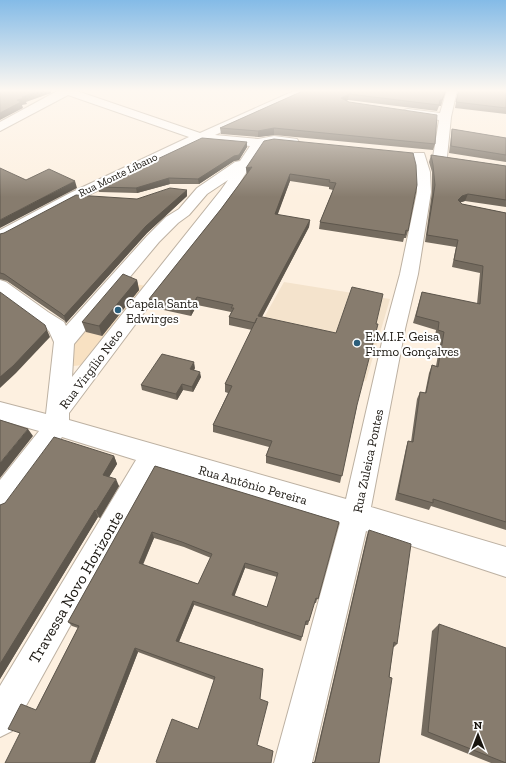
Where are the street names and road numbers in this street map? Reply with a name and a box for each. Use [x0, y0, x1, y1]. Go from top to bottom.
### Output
street label: Rua Monte Líbano [76, 150, 160, 200]
street label: Rua Virgílio Neto [56, 326, 126, 412]
street label: Rua Zuleica Pontes [350, 408, 386, 514]
street label: Rua Antônio Pereira [197, 462, 310, 508]
street label: Travessa Novo Horizonte [25, 507, 127, 667]

